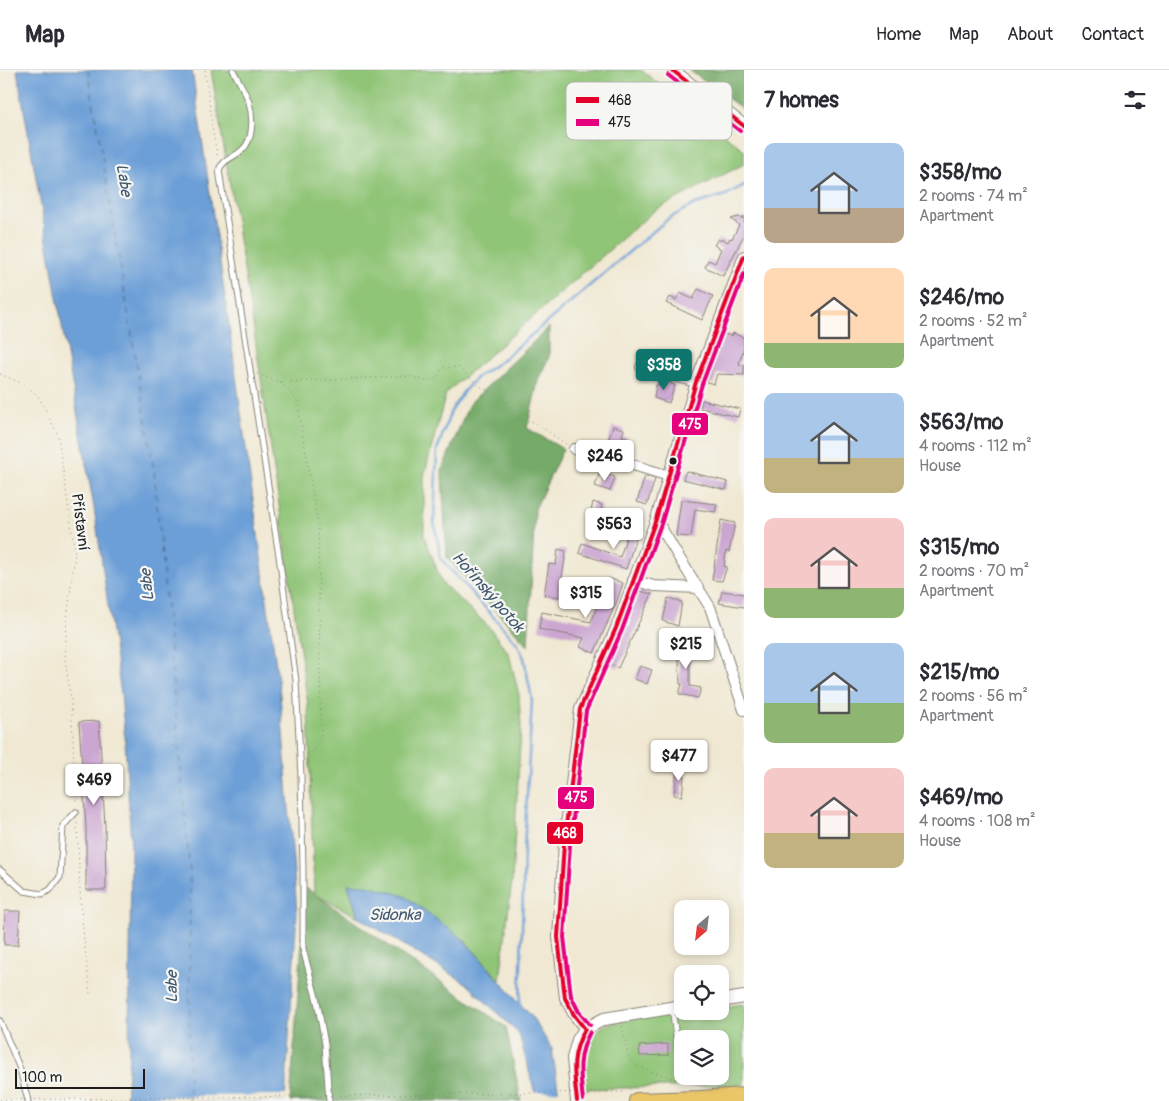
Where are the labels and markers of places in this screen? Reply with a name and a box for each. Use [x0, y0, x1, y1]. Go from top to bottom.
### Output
pin: $358 [634, 348, 694, 391]
pin: $246 [575, 440, 635, 482]
unlabelled marker [668, 456, 678, 466]
pin: $563 [584, 508, 644, 550]
pin: $315 [556, 576, 616, 619]
pin: $215 [656, 628, 716, 670]
pin: $477 [649, 740, 709, 782]
pin: $469 [64, 764, 124, 806]

